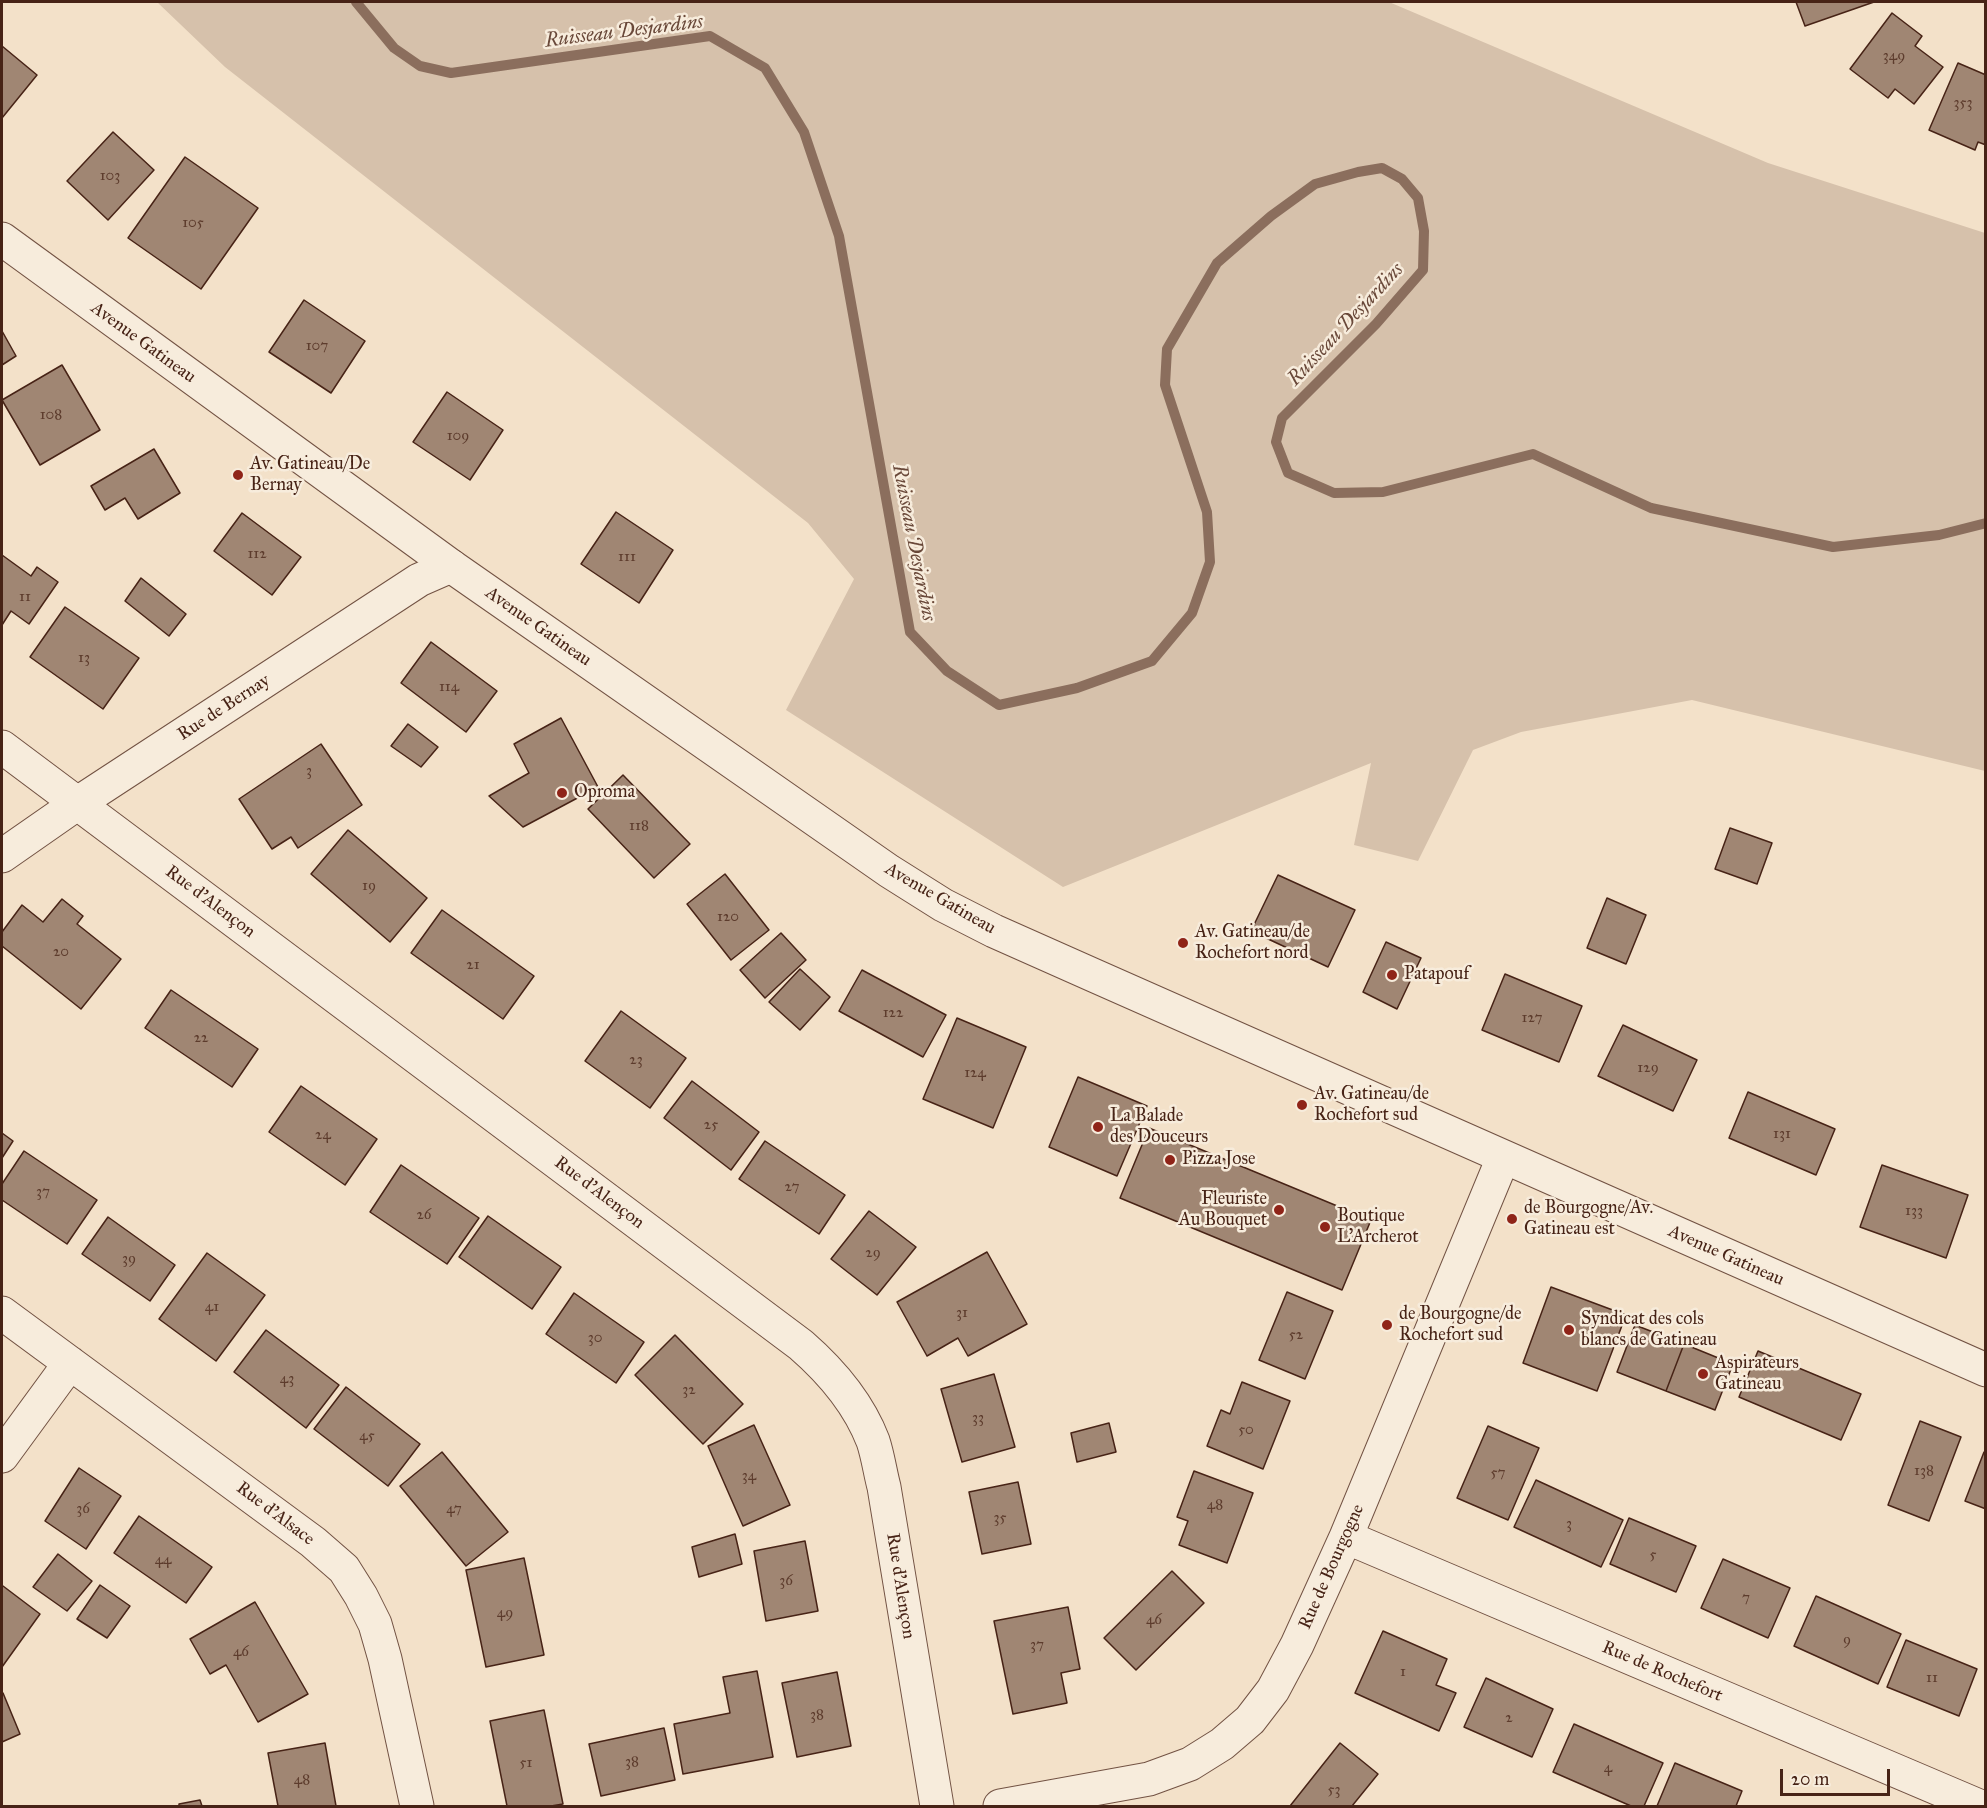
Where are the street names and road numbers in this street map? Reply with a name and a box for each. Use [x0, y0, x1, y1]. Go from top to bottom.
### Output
street label: Avenue Gatineau [86, 298, 200, 388]
street label: Avenue Gatineau [481, 582, 595, 672]
street label: Rue de Bernay [174, 670, 274, 746]
street label: Avenue Gatineau [881, 859, 999, 939]
street label: Rue d'Alençon [161, 861, 259, 943]
street label: Rue d'Alençon [550, 1152, 648, 1234]
street label: Avenue Gatineau [1665, 1221, 1787, 1291]
street label: Rue d'Alsace [232, 1478, 318, 1550]
street label: Rue de Bourgogne [1295, 1501, 1369, 1633]
street label: Rue d'Alençon [881, 1532, 919, 1640]
street label: Rue de Rochefort [1598, 1637, 1726, 1707]

